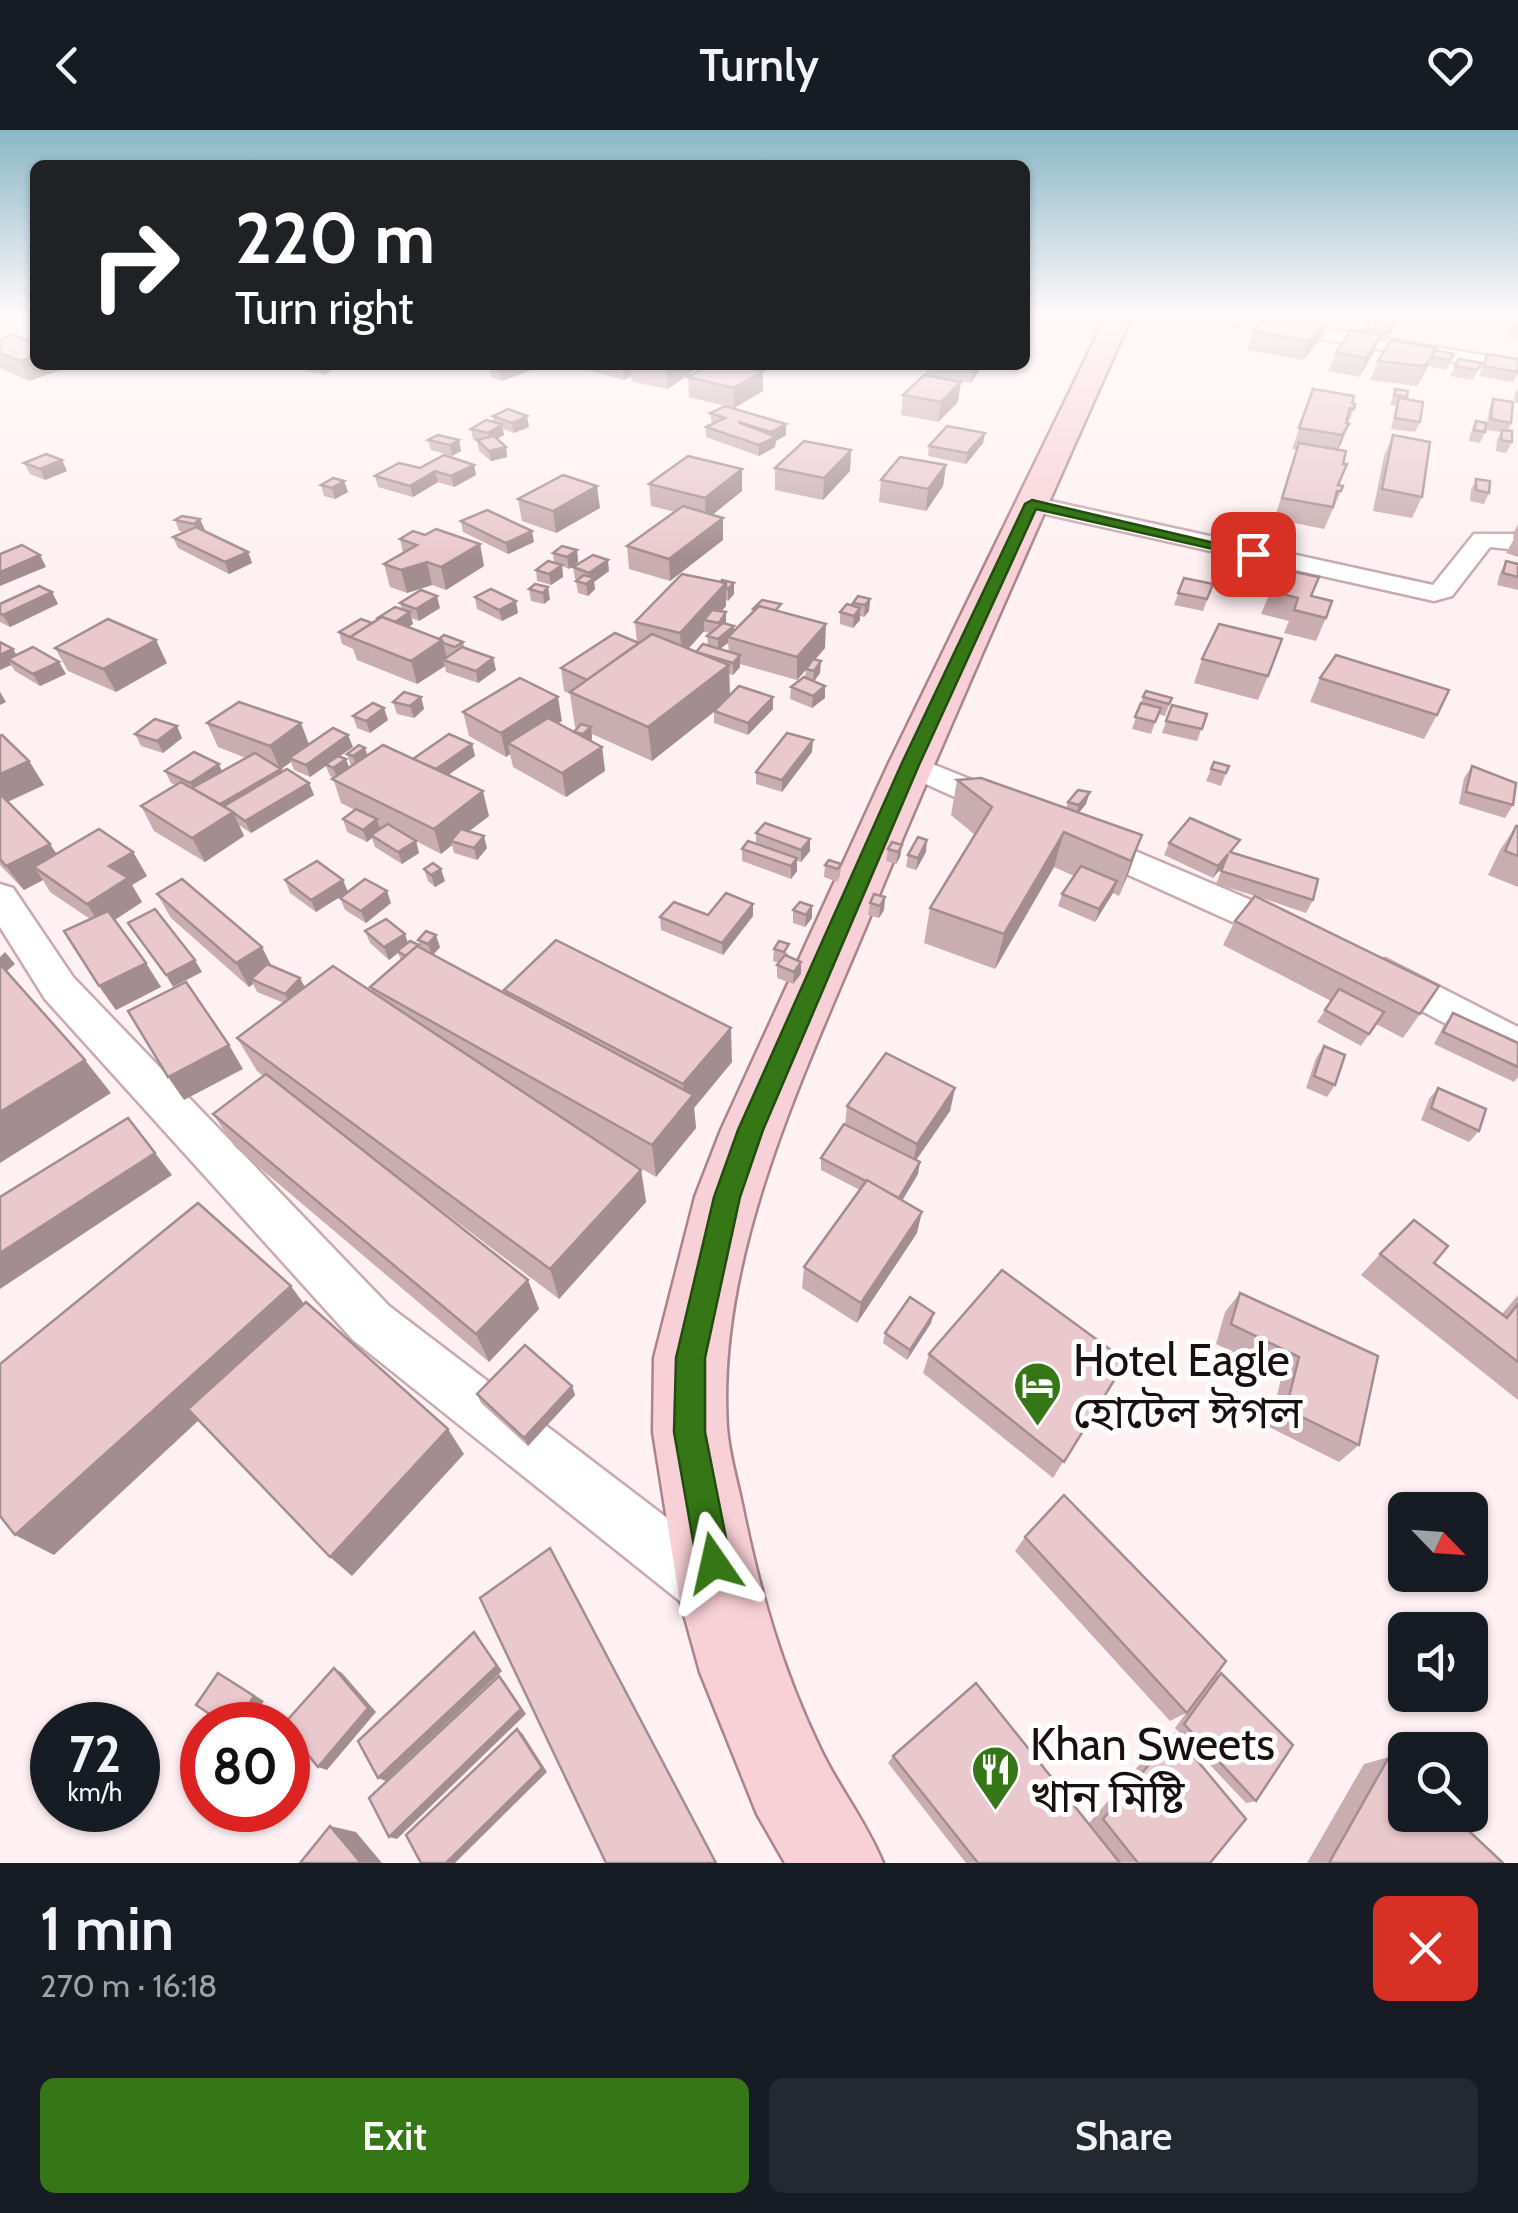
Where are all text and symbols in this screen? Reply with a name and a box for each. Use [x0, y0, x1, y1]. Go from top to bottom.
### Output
icon: back [40, 38, 95, 93]
text: Turnly [699, 38, 819, 92]
icon: heart [1423, 38, 1478, 93]
text: 220 m [235, 195, 435, 281]
icon: right [70, 200, 200, 330]
text: Turn right [235, 281, 414, 335]
pin [1211, 512, 1296, 597]
icon: arrive [1226, 527, 1281, 582]
place label: Hotel Eagle হোটেল ঈগল [1073, 1333, 1303, 1439]
hotel icon: Hotel Eagle হোটেল ঈগল [1012, 1360, 1064, 1428]
north arrow [1388, 1492, 1488, 1592]
map controls [1388, 1492, 1488, 1832]
position arrow [662, 1511, 766, 1615]
button: sound [1388, 1612, 1488, 1712]
speed limit sign: 80 [180, 1702, 310, 1832]
place label: Khan Sweets খান মিষ্টি [1030, 1717, 1275, 1823]
text: 72 [69, 1724, 121, 1785]
button: search [1388, 1732, 1488, 1832]
restaurant icon: Khan Sweets খান মিষ্টি [969, 1744, 1021, 1812]
text: km/h [68, 1777, 122, 1807]
text: 1 min [40, 1892, 174, 1965]
button: close [1373, 1896, 1478, 2001]
text: 270 m · 16:18 [40, 1966, 217, 2005]
button: Exit [40, 2078, 749, 2193]
button: Share [769, 2078, 1478, 2193]

